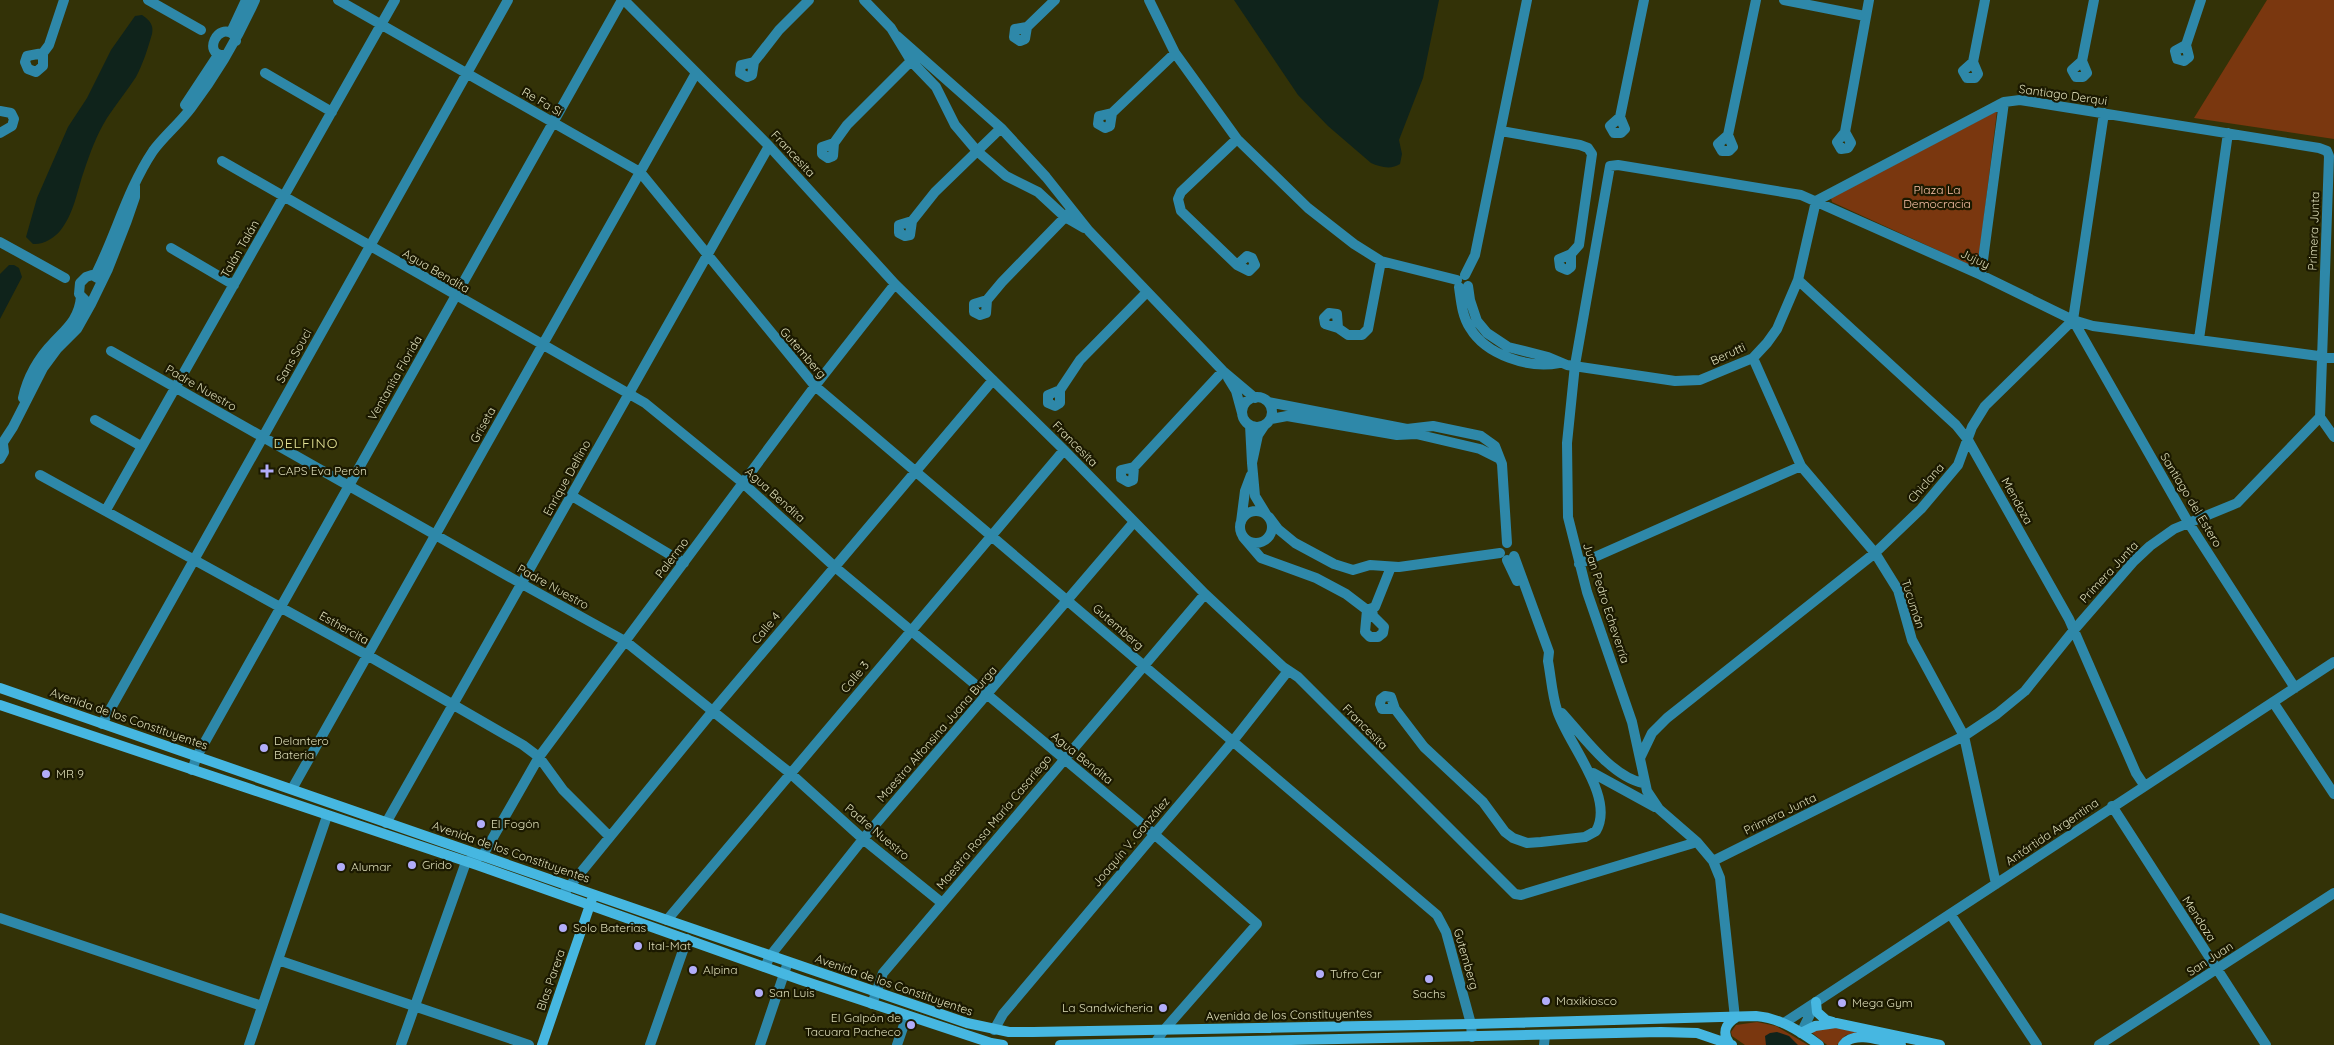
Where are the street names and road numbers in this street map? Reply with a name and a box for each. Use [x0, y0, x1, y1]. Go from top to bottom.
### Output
street label: Santiago Derqui [2018, 81, 2108, 108]
street label: Re Fa Si [519, 84, 565, 119]
street label: Francesita [768, 127, 819, 180]
street label: Primera Junta [2305, 191, 2322, 271]
street label: Talán Talán [217, 217, 262, 280]
street label: Agua Bendita [400, 245, 473, 296]
street label: Jujuy [1958, 245, 1992, 272]
street label: Gutemberg [777, 324, 830, 381]
street label: Sans Souci [273, 326, 315, 385]
street label: Ventanita Florida [364, 333, 425, 423]
street label: Berutti [1708, 339, 1748, 368]
street label: Padre Nuestro [163, 361, 240, 414]
street label: Griseta [466, 404, 499, 446]
street label: Francesita [1050, 418, 1101, 469]
street label: Enrique Delfino [540, 437, 594, 518]
street label: Santiago del Estero [2157, 450, 2226, 550]
street label: Chiclana [1904, 460, 1947, 506]
street label: Agua Bendita [742, 464, 808, 525]
street label: Mendoza [1998, 475, 2036, 527]
street label: Palermo [652, 535, 692, 581]
street label: Primera Junta [2076, 538, 2141, 606]
street label: Juan Pedro Echeverría [1580, 541, 1633, 665]
street label: Padre Nuestro [515, 561, 592, 612]
street label: Tucumán [1898, 577, 1928, 630]
street label: Gutemberg [1090, 600, 1147, 653]
street label: Esthercita [317, 608, 372, 647]
street label: Calle 4 [748, 609, 783, 647]
street label: Calle 3 [837, 658, 872, 696]
street label: Maestra Alfonsina Juana Burga [873, 663, 1000, 805]
street label: Avenida de los Constituyentes [48, 684, 210, 753]
street label: Francesita [1340, 701, 1391, 752]
street label: Agua Bendita [1048, 728, 1116, 787]
street label: Maestra Rosa María Casariego [933, 751, 1055, 892]
street label: Primera Junta [1741, 789, 1819, 838]
street label: Joaquín V. González [1089, 794, 1173, 890]
street label: Antártida Argentina [2002, 795, 2101, 868]
street label: Padre Nuestro [842, 800, 913, 863]
street label: Avenida de los Constituyentes [430, 817, 592, 886]
street label: Mendoza [2179, 893, 2220, 944]
street label: Gutemberg [1451, 927, 1482, 991]
street label: San Juan [2184, 938, 2236, 979]
street label: Blas Parera [533, 947, 568, 1013]
street label: Avenida de los Constituyentes [813, 950, 975, 1019]
street label: Avenida de los Constituyentes [1206, 1006, 1372, 1023]

